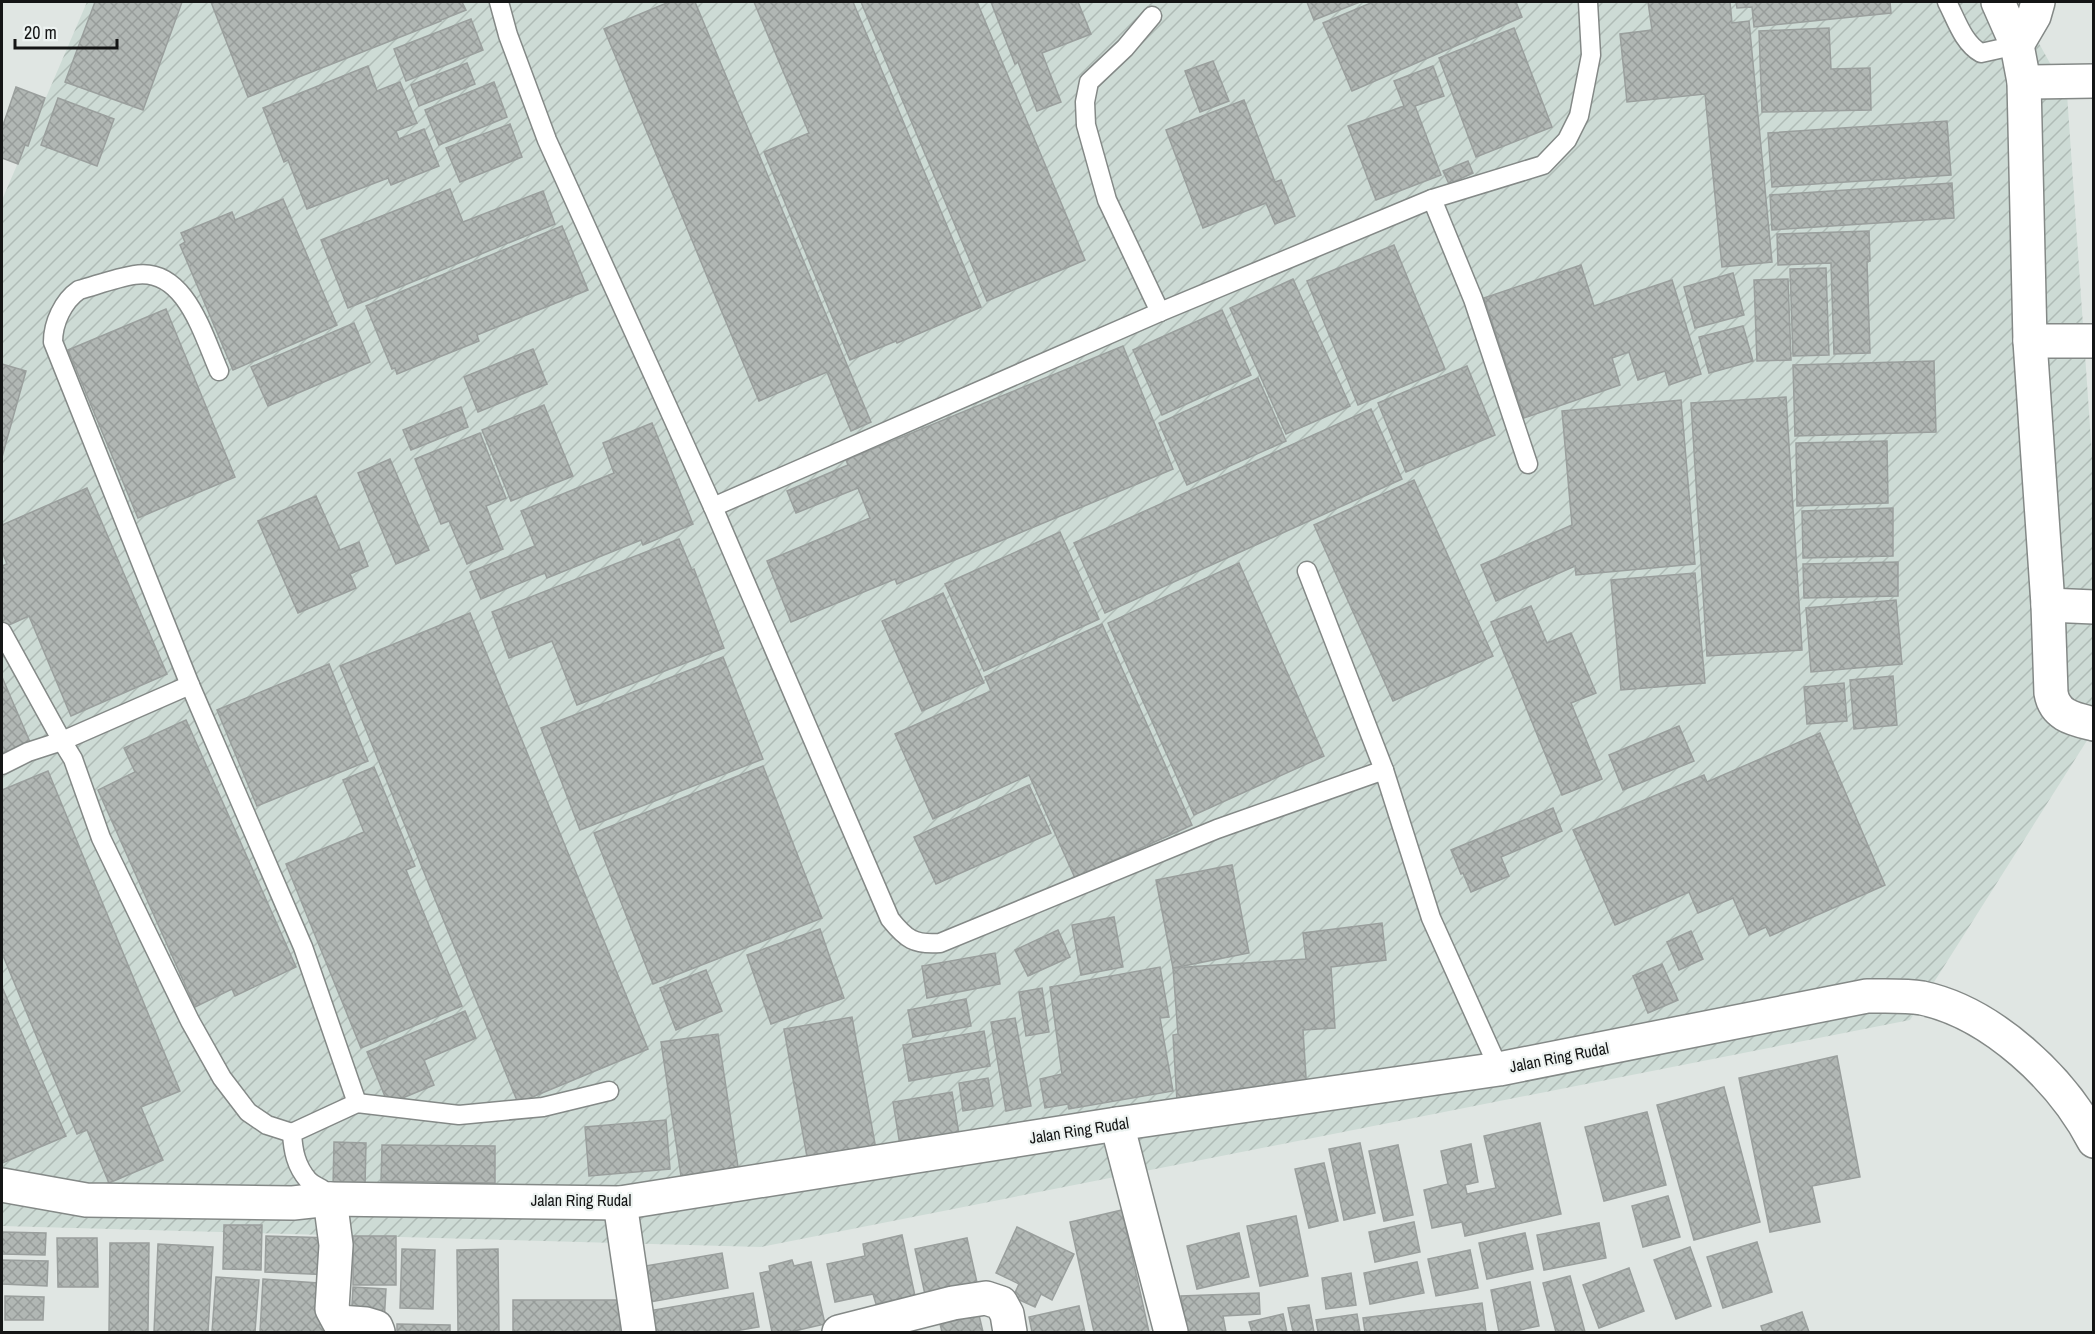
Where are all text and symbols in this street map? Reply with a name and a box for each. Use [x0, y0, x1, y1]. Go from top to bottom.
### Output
scale bar [15, 12, 117, 50]
text: 20 m [24, 20, 57, 45]
street label: Jalan Ring Rudal [1508, 1037, 1611, 1077]
street label: Jalan Ring Rudal [1028, 1111, 1131, 1149]
street label: Jalan Ring Rudal [531, 1189, 631, 1211]

